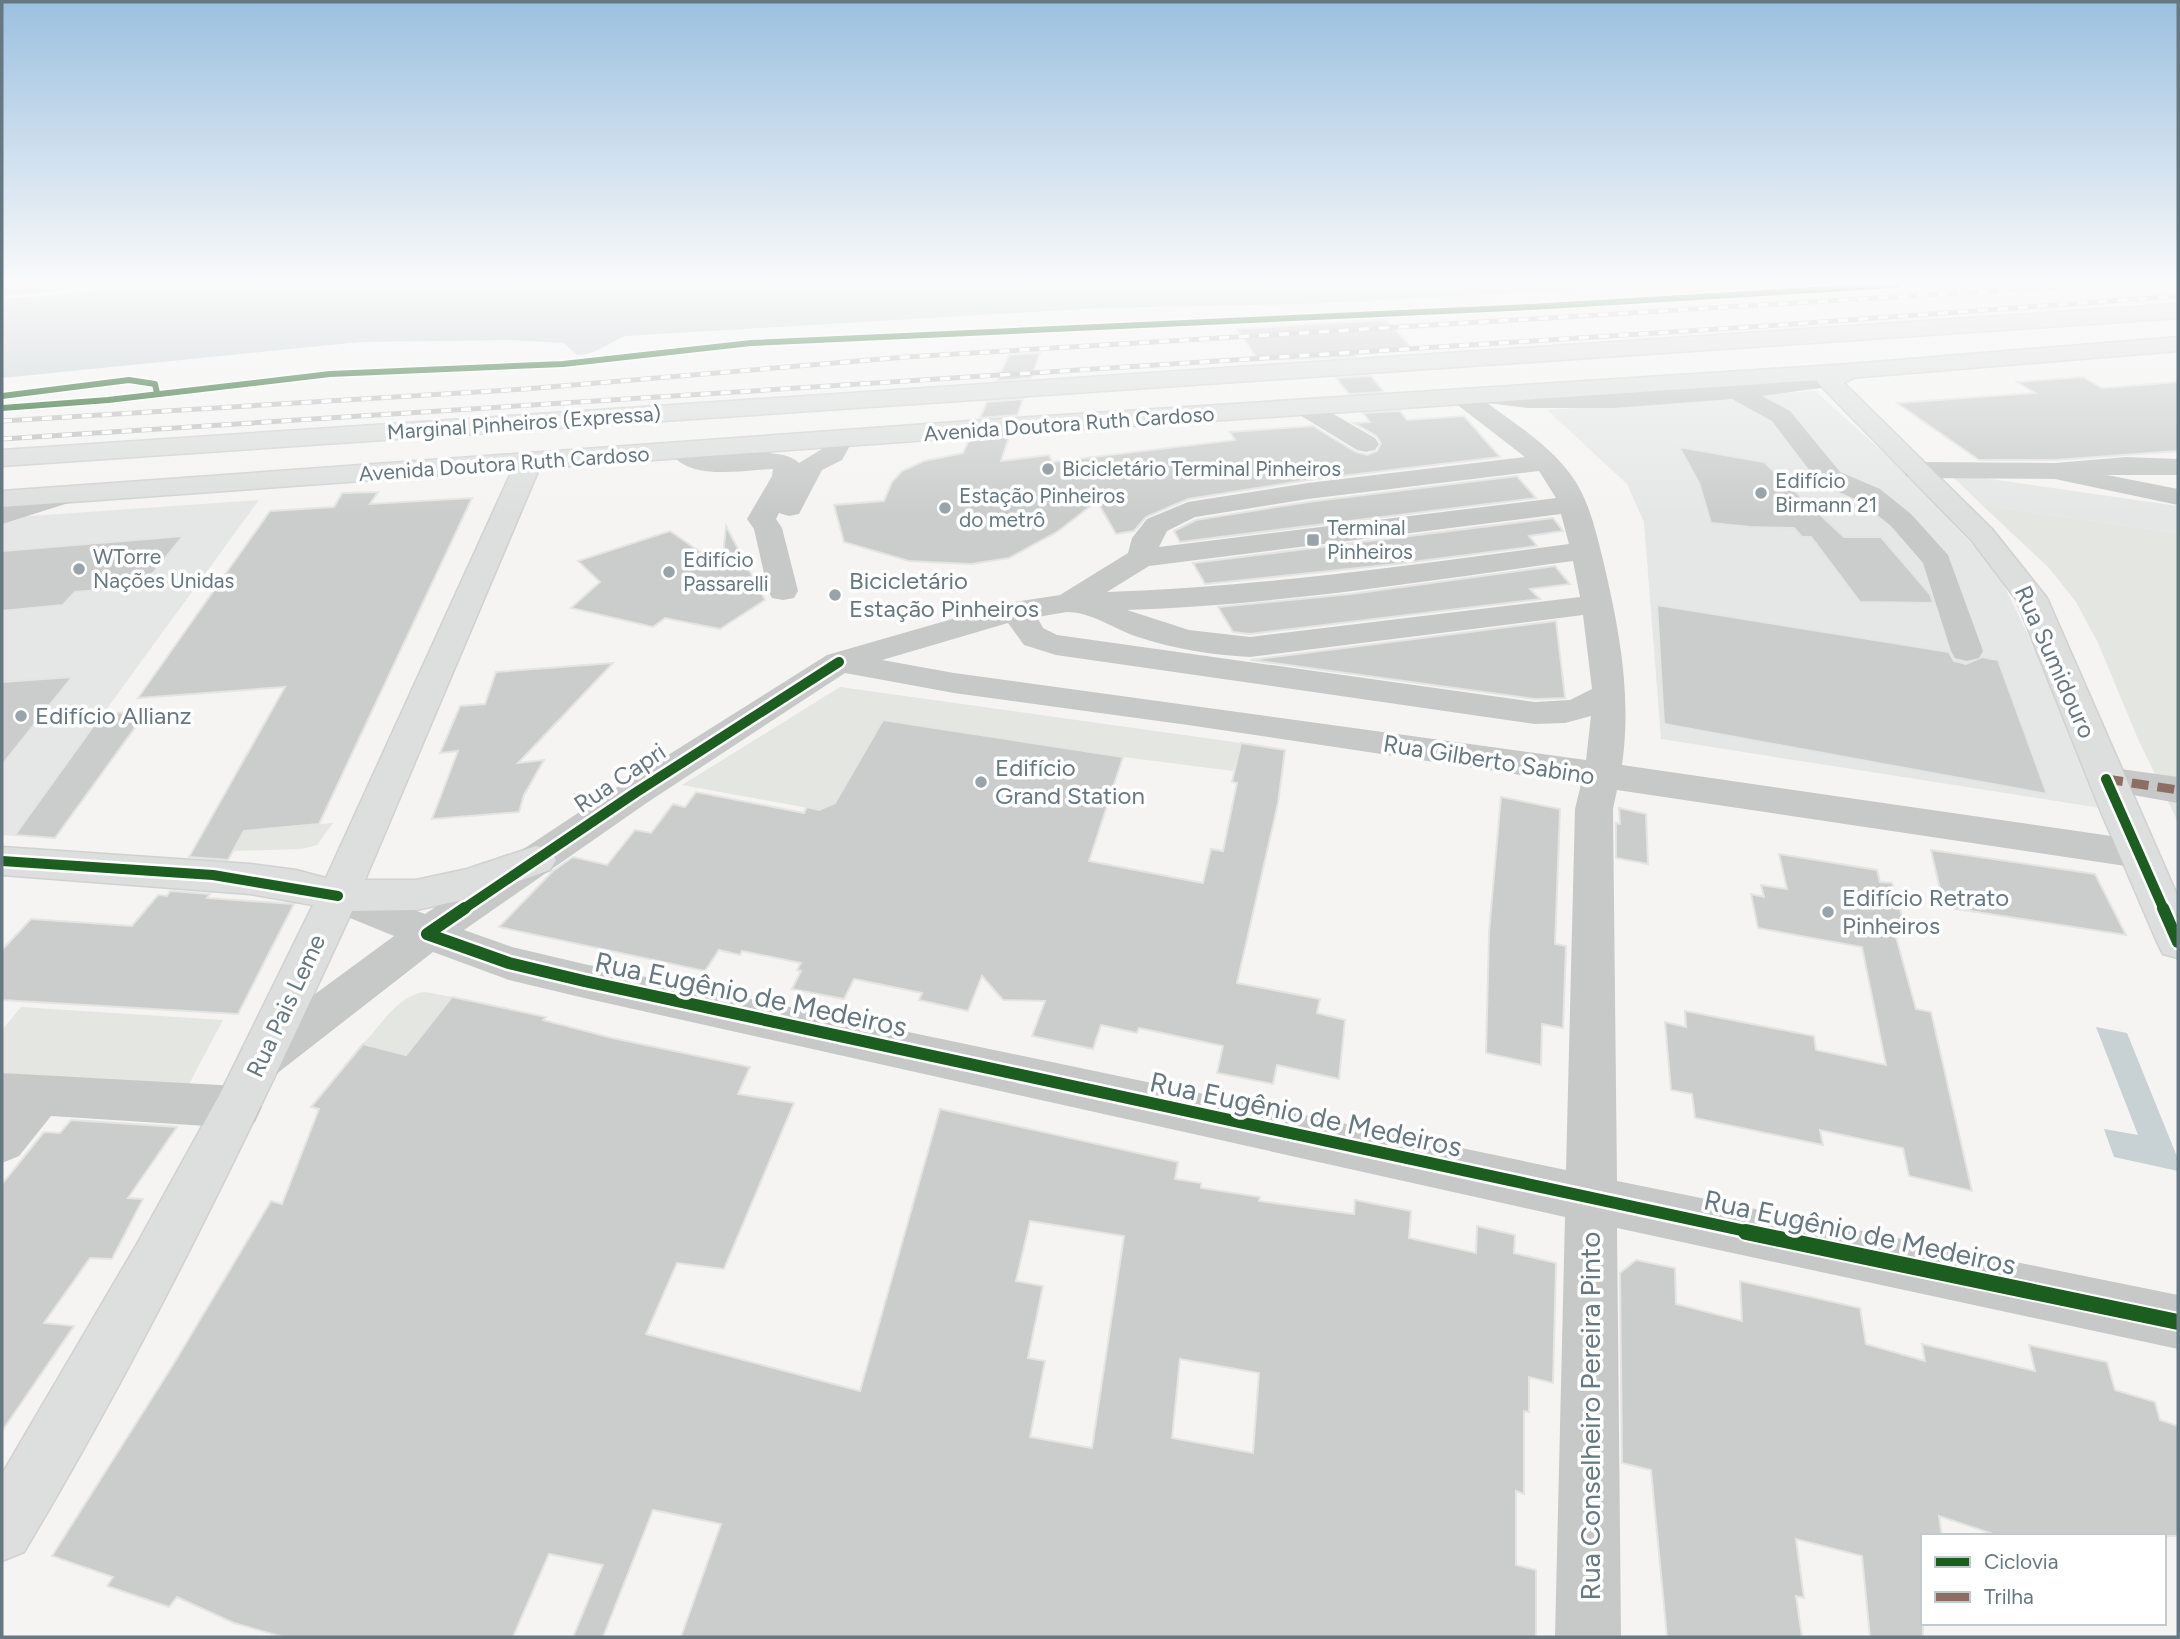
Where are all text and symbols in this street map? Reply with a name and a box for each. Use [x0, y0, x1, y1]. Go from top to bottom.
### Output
street label: Marginal Pinheiros (Expressa) [386, 400, 662, 445]
street label: Avenida Doutora Ruth Cardoso [923, 401, 1215, 446]
street label: Avenida Doutora Ruth Cardoso [358, 441, 650, 486]
place label: Bicicletário Terminal Pinheiros [1062, 456, 1341, 481]
marker: Bicicletário Terminal Pinheiros [1040, 461, 1056, 477]
place label: Edifício Birmann 21 [1775, 468, 1877, 517]
place label: Estação Pinheiros do metrô [959, 483, 1125, 532]
marker: Edifício Birmann 21 [1753, 485, 1769, 501]
marker: Estação Pinheiros do metrô [937, 500, 953, 516]
place label: Terminal Pinheiros [1327, 515, 1413, 564]
marker: Terminal Pinheiros [1305, 532, 1321, 548]
place label: WTorre Nações Unidas [93, 544, 234, 593]
place label: Edifício Passarelli [683, 547, 769, 596]
marker: WTorre Nações Unidas [71, 561, 87, 577]
marker: Edifício Passarelli [661, 564, 677, 580]
place label: Bicicletário Estação Pinheiros [849, 566, 1039, 623]
street label: Rua Sumidouro [2009, 581, 2102, 743]
marker: Bicicletário Estação Pinheiros [827, 587, 843, 603]
place label: Edifício Allianz [35, 701, 191, 730]
marker: Edifício Allianz [13, 708, 29, 724]
street label: Rua Gilberto Sabino [1381, 728, 1597, 791]
street label: Rua Capri [569, 736, 671, 819]
place label: Edifício Grand Station [995, 753, 1145, 810]
marker: Edifício Grand Station [973, 774, 989, 790]
place label: Edifício Retrato Pinheiros [1842, 883, 2009, 940]
marker: Edifício Retrato Pinheiros [1820, 904, 1836, 920]
street label: Rua Pais Leme [240, 930, 331, 1082]
street label: Rua Eugênio de Medeiros [592, 944, 910, 1044]
street label: Rua Eugênio de Medeiros [1147, 1064, 1465, 1164]
street label: Rua Eugênio de Medeiros [1701, 1182, 2019, 1282]
street label: Rua Conselheiro Pereira Pinto [1573, 1231, 1607, 1601]
legend [1921, 1534, 2166, 1625]
text: Ciclovia [1984, 1549, 2058, 1574]
text: Trilha [1984, 1584, 2034, 1609]

